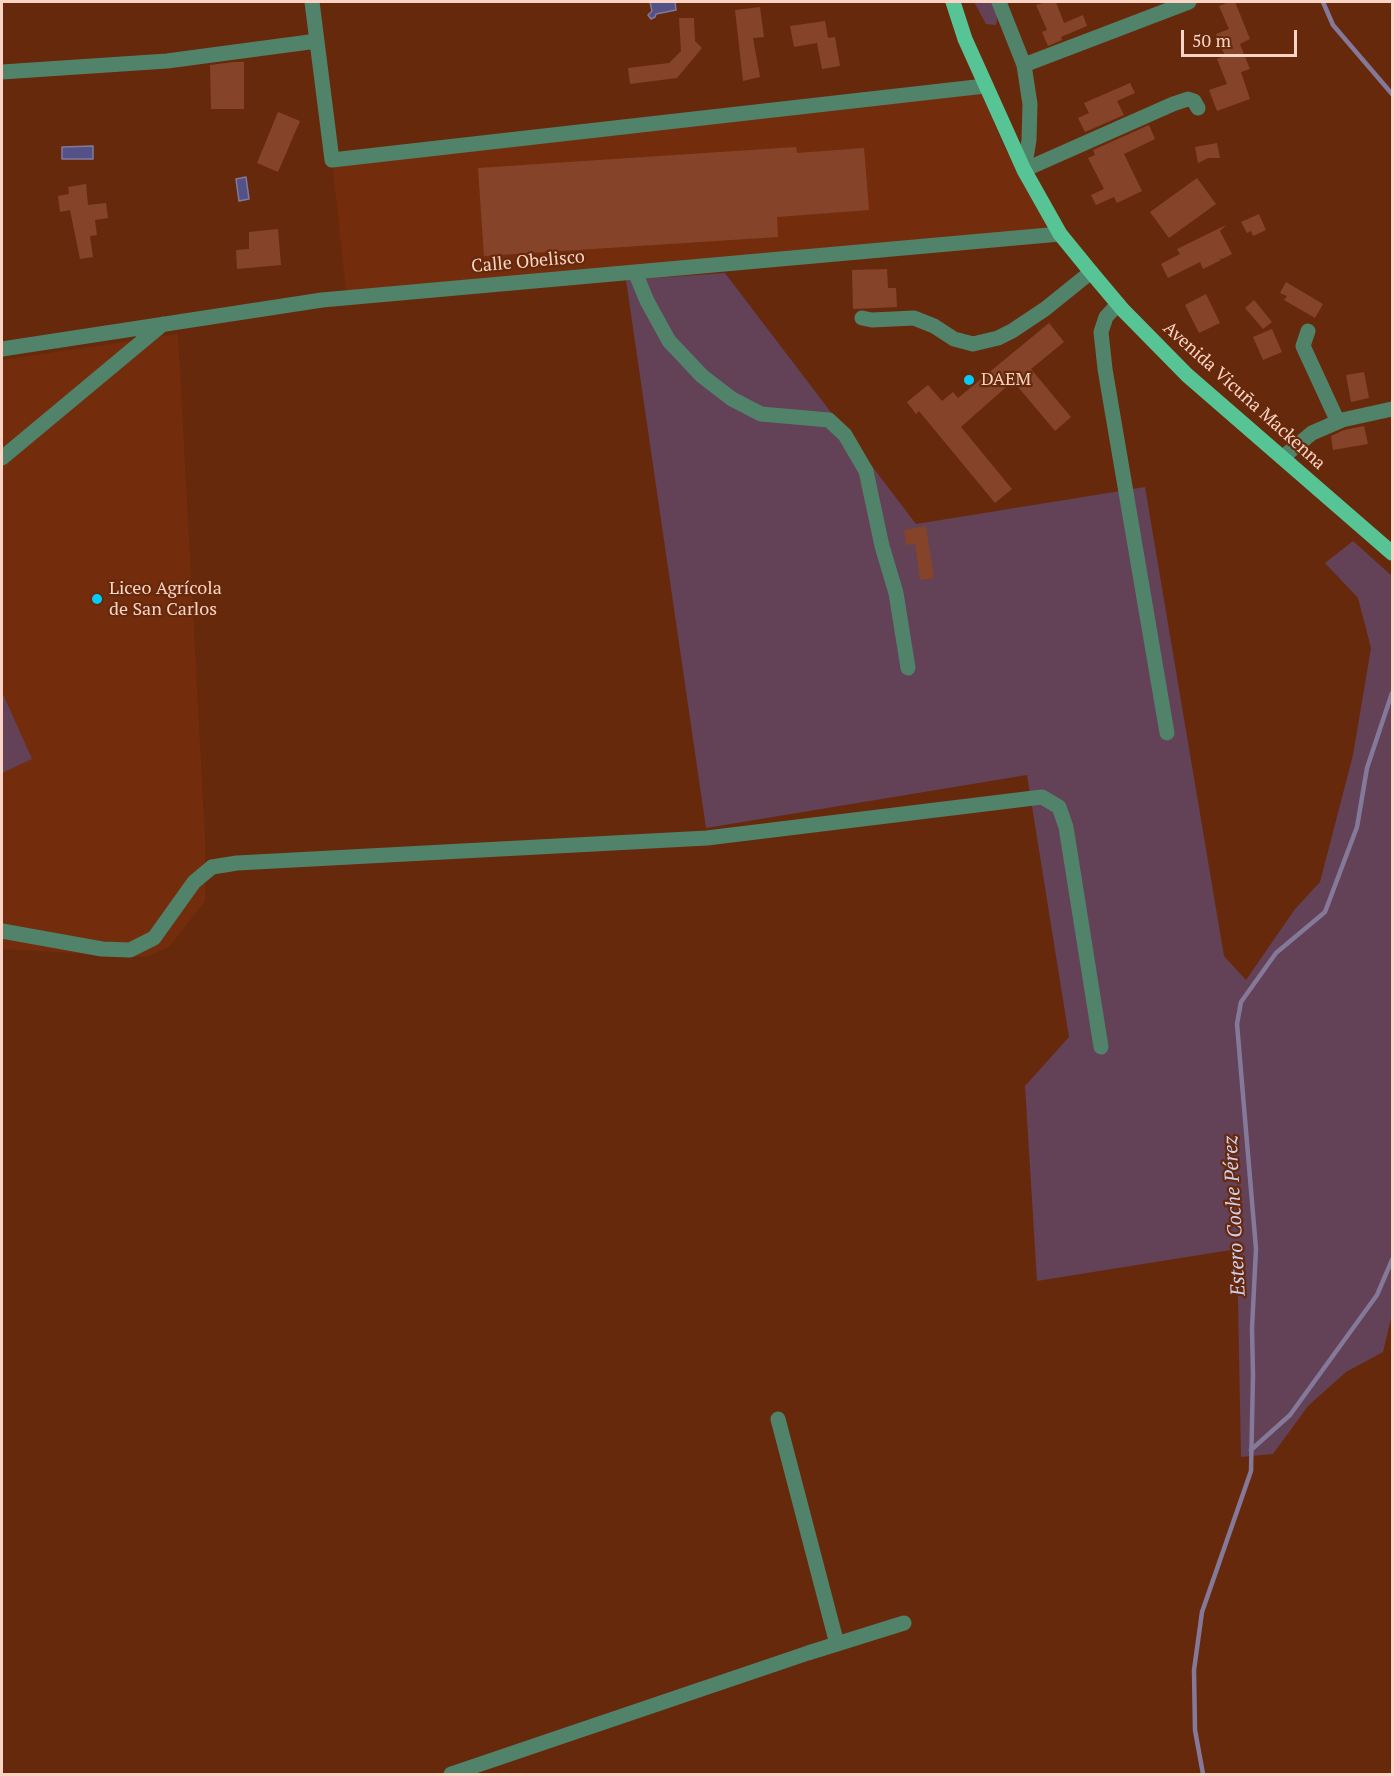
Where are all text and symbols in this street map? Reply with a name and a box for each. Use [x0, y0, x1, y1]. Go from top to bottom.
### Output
scale bar [1184, 18, 1300, 56]
text: 50 m [1192, 28, 1231, 52]
street label: Calle Obelisco [470, 246, 586, 278]
street label: Avenida Vicuña Mackenna [1158, 317, 1330, 475]
place label: DAEM [981, 369, 1031, 391]
marker: DAEM [962, 373, 976, 387]
place label: Liceo Agrícola de San Carlos [109, 578, 222, 620]
marker: Liceo Agrícola de San Carlos [90, 592, 104, 606]
water label: Estero Coche Pérez [1219, 1135, 1251, 1297]

